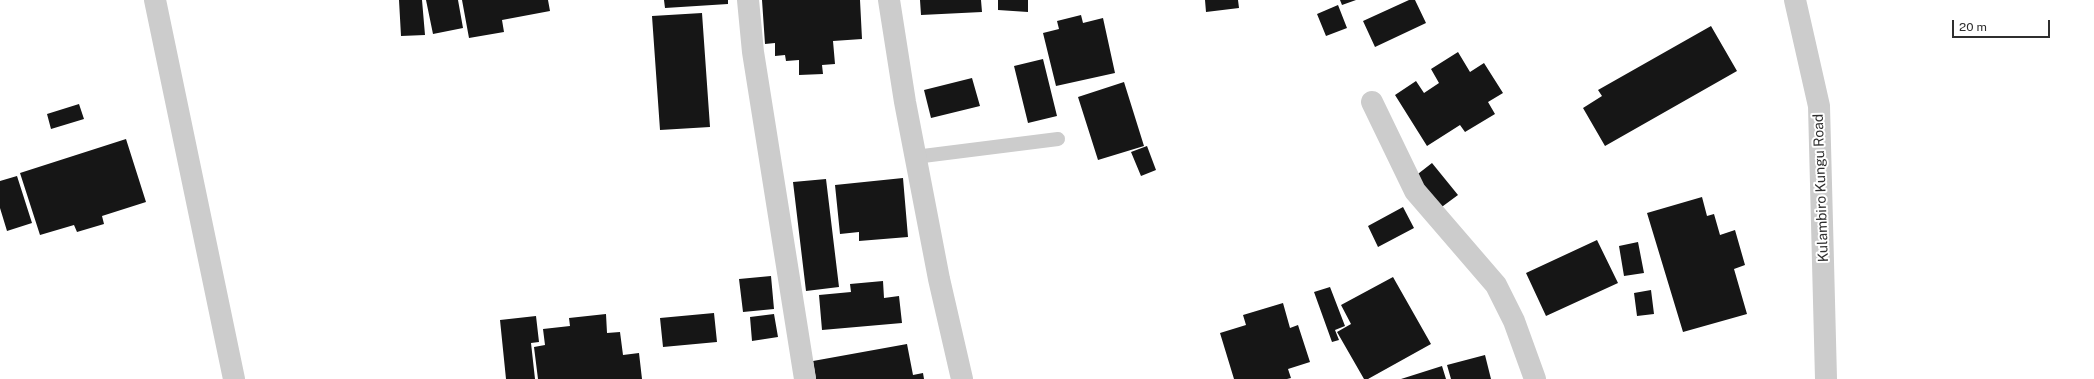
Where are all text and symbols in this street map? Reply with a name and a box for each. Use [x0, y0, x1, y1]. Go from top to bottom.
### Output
scale bar [1954, 12, 2052, 38]
text: 20 m [1959, 20, 1987, 34]
street label: Kulambiro Kungu Road [1810, 113, 1832, 263]

